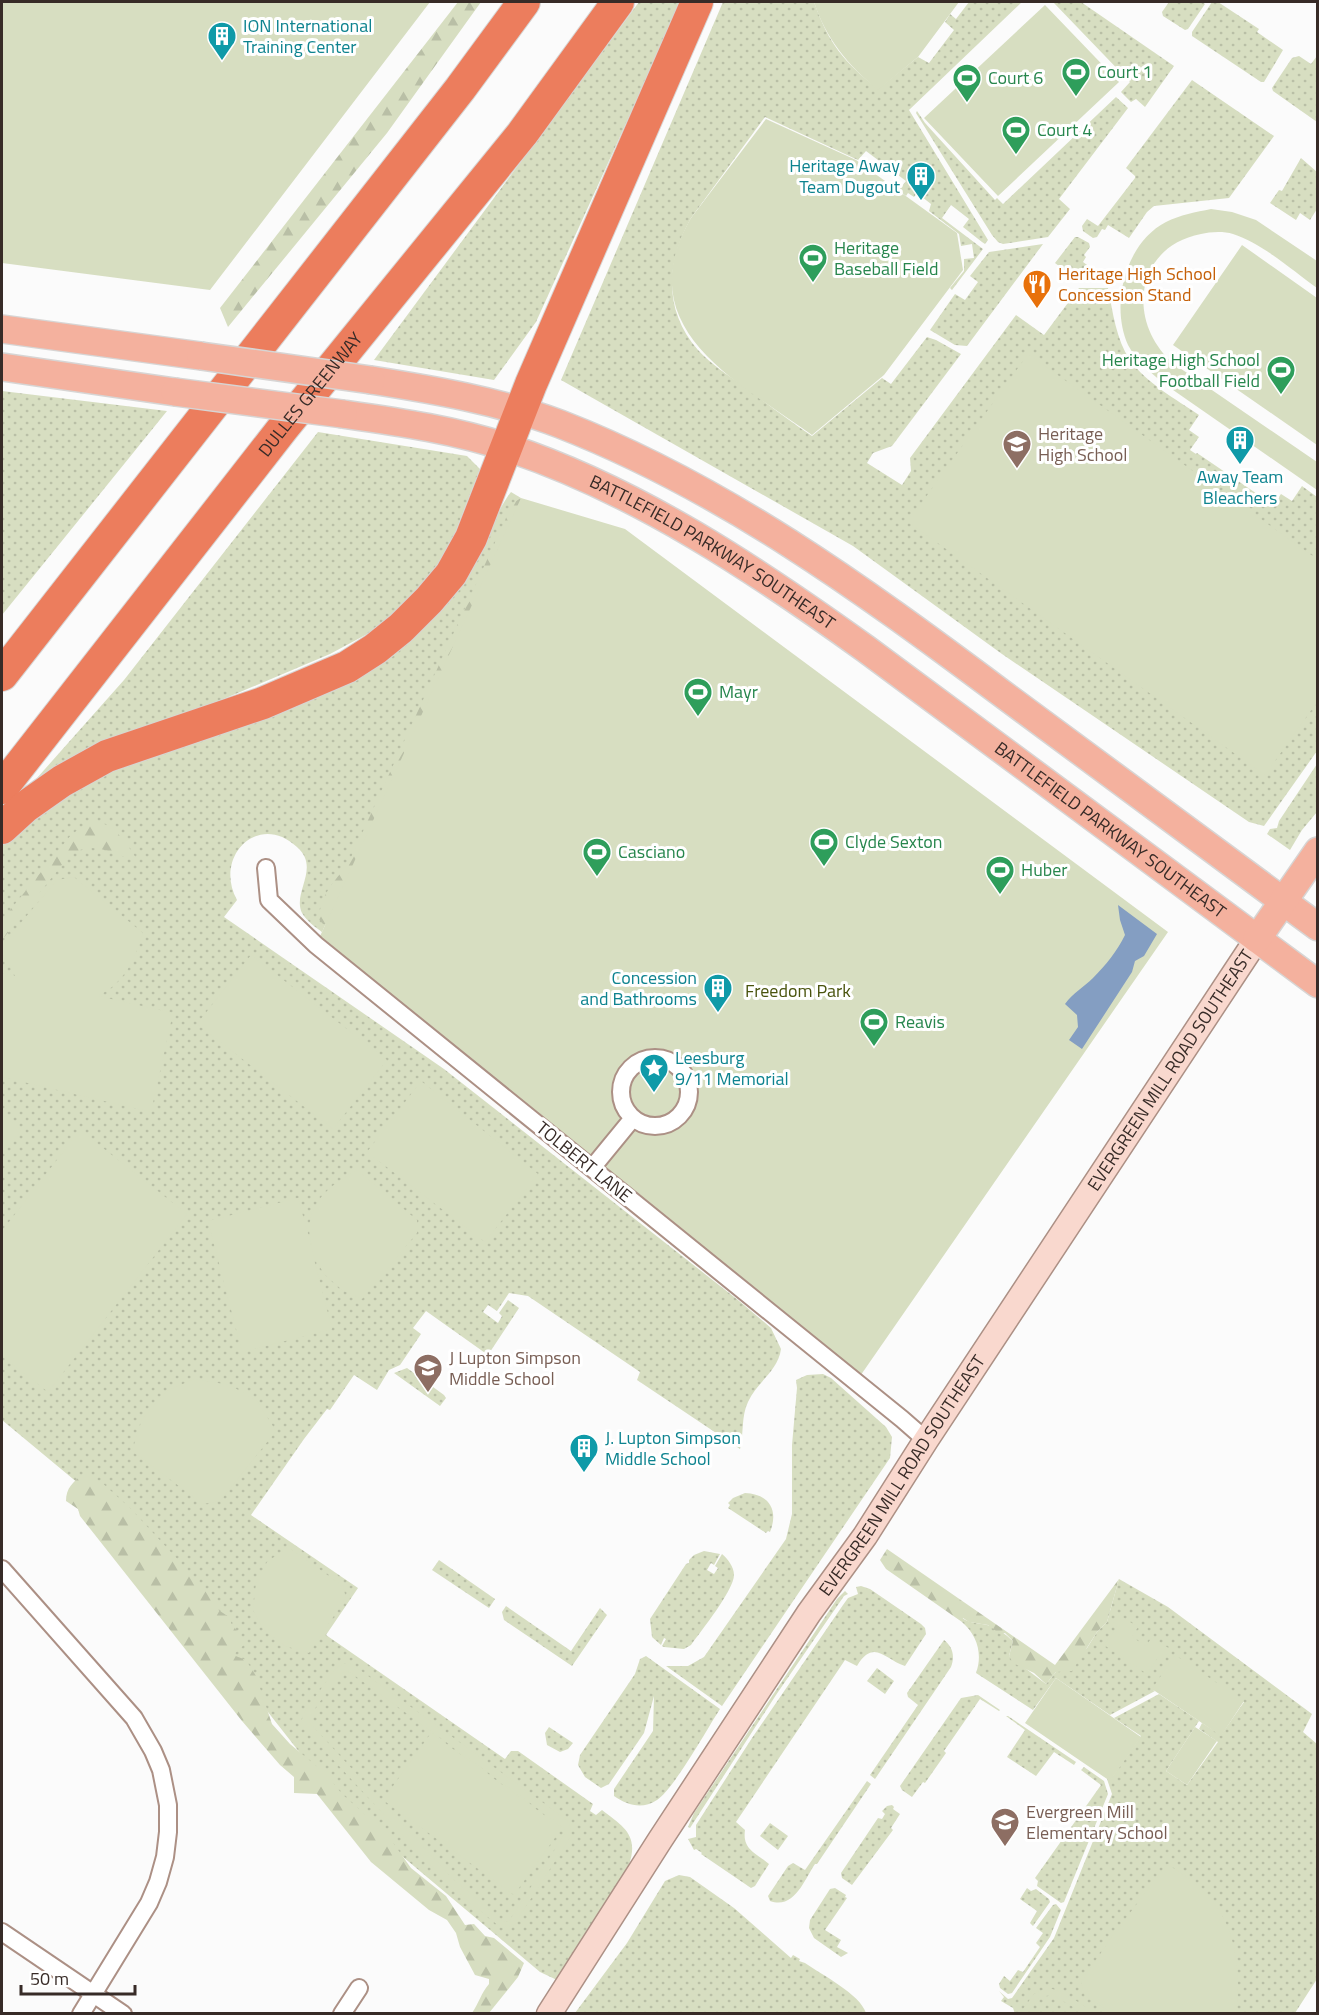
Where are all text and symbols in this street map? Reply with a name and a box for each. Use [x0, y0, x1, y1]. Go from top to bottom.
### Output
place label: ION International Training Center [243, 12, 372, 60]
building icon: ION International Training Center [206, 20, 238, 62]
sports icon: Court 1 [1060, 56, 1092, 98]
place label: Court 1 [1097, 58, 1152, 85]
sports icon: Court 6 [951, 62, 983, 104]
place label: Court 6 [988, 64, 1043, 91]
sports icon: Court 4 [1000, 114, 1032, 156]
place label: Court 4 [1037, 116, 1092, 143]
place label: Heritage Away Team Dugout [789, 152, 901, 200]
building icon: Heritage Away Team Dugout [905, 160, 937, 202]
place label: Heritage Baseball Field [834, 234, 939, 282]
sports icon: Heritage Baseball Field [797, 242, 829, 284]
place label: Heritage High School Concession Stand [1058, 260, 1216, 308]
restaurant icon: Heritage High School Concession Stand [1021, 268, 1053, 310]
street label: DULLES GREENWAY [251, 326, 369, 462]
place label: Heritage High School Football Field [1102, 346, 1260, 394]
sports icon: Heritage High School Football Field [1265, 354, 1297, 396]
place label: Heritage High School [1038, 420, 1127, 468]
building icon: Away Team Bleachers [1224, 424, 1256, 466]
school or university icon: Heritage High School [1001, 428, 1033, 470]
place label: Away Team Bleachers [1197, 463, 1283, 511]
street label: BATTLEFIELD PARKWAY SOUTHEAST [585, 468, 841, 636]
sports icon: Mayr [682, 676, 714, 718]
place label: Mayr [719, 678, 758, 705]
street label: BATTLEFIELD PARKWAY SOUTHEAST [989, 735, 1232, 925]
sports icon: Clyde Sexton [808, 826, 840, 868]
place label: Clyde Sexton [845, 828, 942, 855]
sports icon: Casciano [581, 836, 613, 878]
place label: Casciano [618, 838, 685, 865]
sports icon: Huber [984, 854, 1016, 896]
place label: Huber [1021, 856, 1068, 883]
street label: EVERGREEN MILL ROAD SOUTHEAST [1080, 943, 1260, 1196]
place label: Concession and Bathrooms [580, 964, 697, 1012]
building icon: Concession and Bathrooms [702, 972, 734, 1014]
park label: Freedom Park [745, 977, 851, 1004]
sports icon: Reavis [858, 1006, 890, 1048]
place label: Reavis [895, 1008, 945, 1035]
place label: Leesburg 9/11 Memorial [675, 1044, 789, 1092]
place icon: Leesburg 9/11 Memorial [638, 1052, 670, 1094]
street label: TOLBERT LANE [531, 1114, 638, 1209]
place label: J Lupton Simpson Middle School [449, 1344, 581, 1392]
street label: EVERGREEN MILL ROAD SOUTHEAST [812, 1349, 992, 1601]
school or university icon: J Lupton Simpson Middle School [412, 1352, 444, 1394]
place label: J. Lupton Simpson Middle School [605, 1424, 741, 1472]
building icon: J. Lupton Simpson Middle School [568, 1432, 600, 1474]
place label: Evergreen Mill Elementary School [1026, 1798, 1168, 1846]
school or university icon: Evergreen Mill Elementary School [989, 1806, 1021, 1848]
scale bar [21, 1958, 135, 1996]
text: 50 m [30, 1965, 69, 1992]

